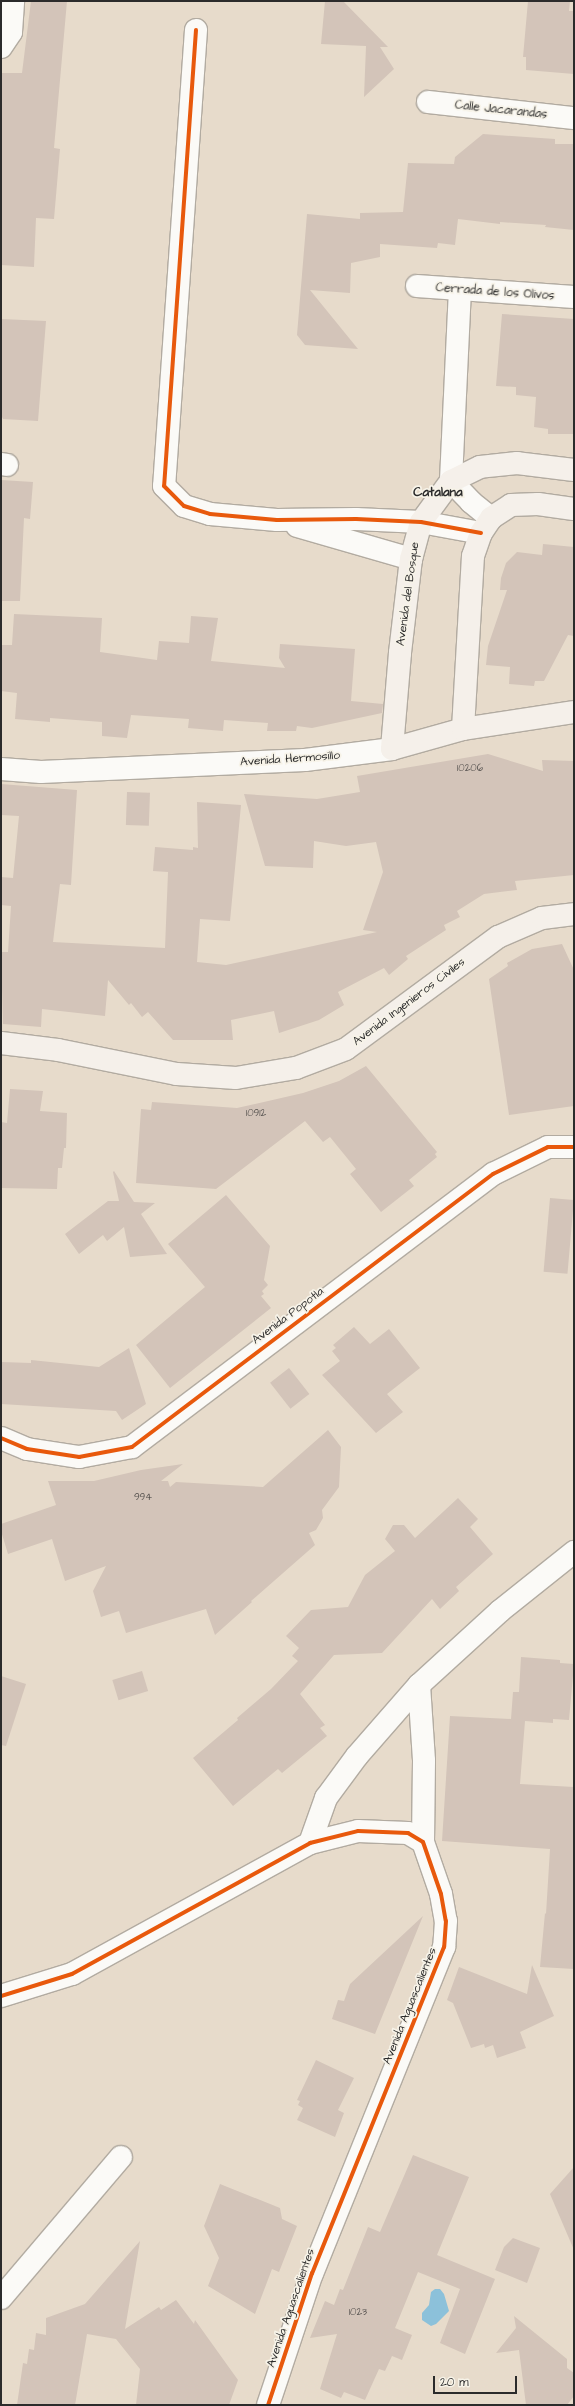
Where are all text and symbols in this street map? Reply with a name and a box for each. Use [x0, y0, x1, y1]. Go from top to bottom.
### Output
street label: Calle Jacarandas [454, 98, 548, 122]
street label: Cerrada de los Olivos [435, 281, 555, 303]
district label: Catalana [413, 484, 463, 500]
street label: Avenida del Bosque [394, 541, 422, 647]
street label: Avenida Hermosillo [240, 748, 340, 770]
house number: 10206 [457, 763, 483, 775]
street label: Avenida Ingenieros Civiles [350, 955, 468, 1049]
house number: 10912 [246, 1108, 266, 1120]
street label: Avenida Popotla [249, 1284, 327, 1348]
house number: 994 [134, 1492, 152, 1504]
street label: Avenida Aguascalientes [380, 1946, 440, 2066]
street label: Avenida Aguascalientes [264, 2247, 318, 2369]
house number: 1023 [349, 2307, 367, 2319]
scale bar [435, 2368, 519, 2394]
text: 20 m [440, 2374, 469, 2391]

